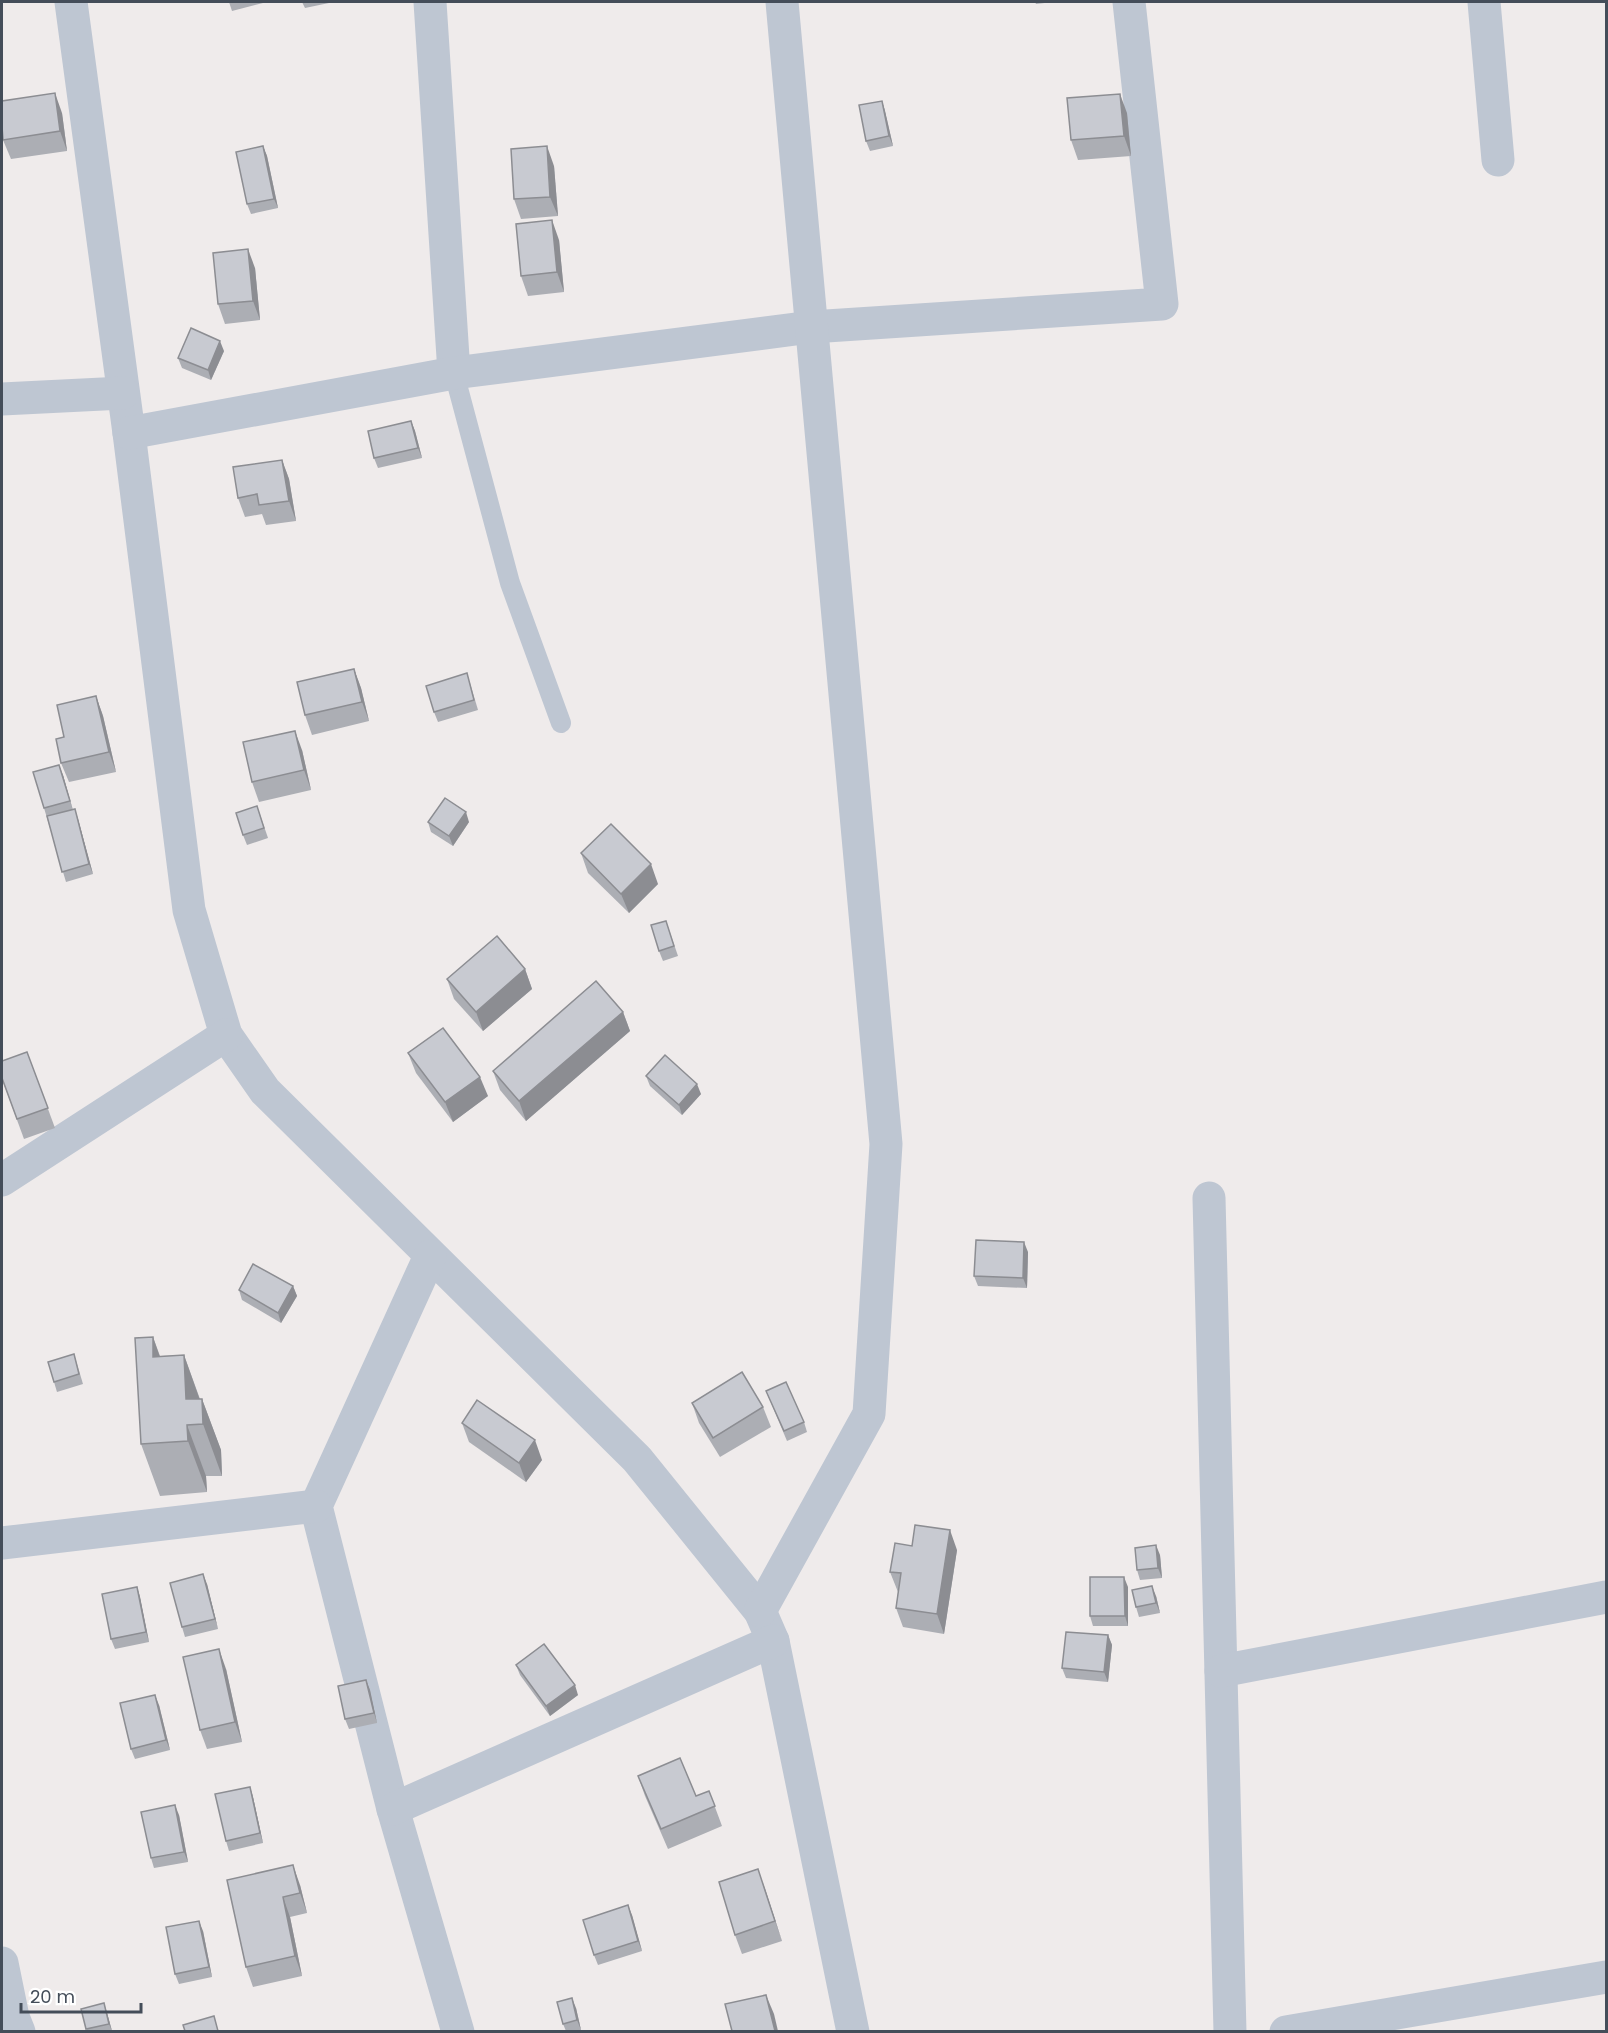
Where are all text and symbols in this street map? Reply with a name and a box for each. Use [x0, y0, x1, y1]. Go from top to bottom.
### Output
scale bar [21, 1976, 141, 2014]
text: 20 m [30, 1984, 75, 2009]

